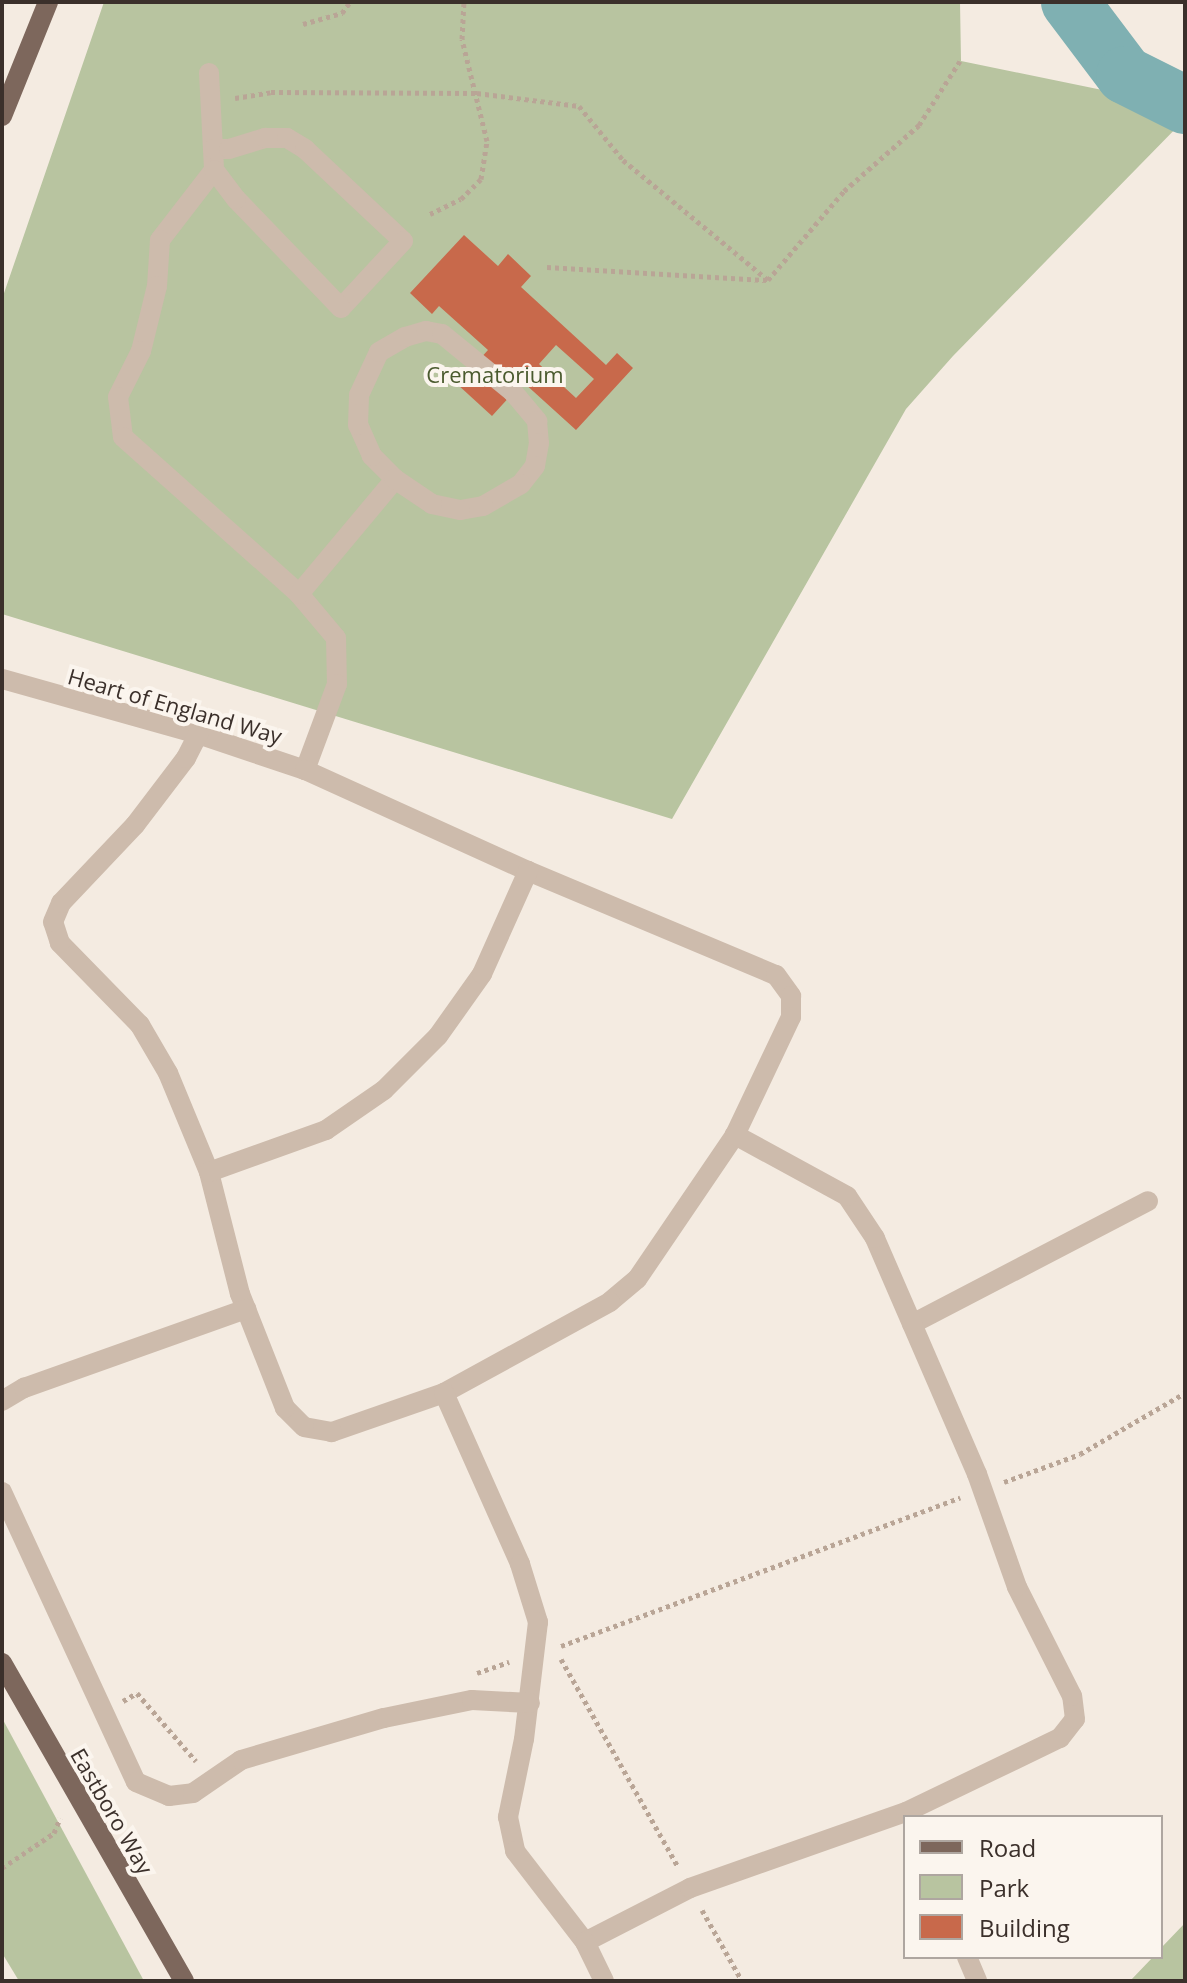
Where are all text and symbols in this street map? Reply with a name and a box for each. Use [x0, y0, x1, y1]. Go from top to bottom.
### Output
park label: Crematorium [426, 362, 564, 388]
street label: Heart of England Way [65, 663, 285, 749]
street label: Eastboro Way [65, 1743, 159, 1879]
legend [903, 1815, 1163, 1959]
text: Road [979, 1831, 1036, 1864]
text: Park [979, 1871, 1029, 1904]
text: Building [979, 1911, 1070, 1944]

